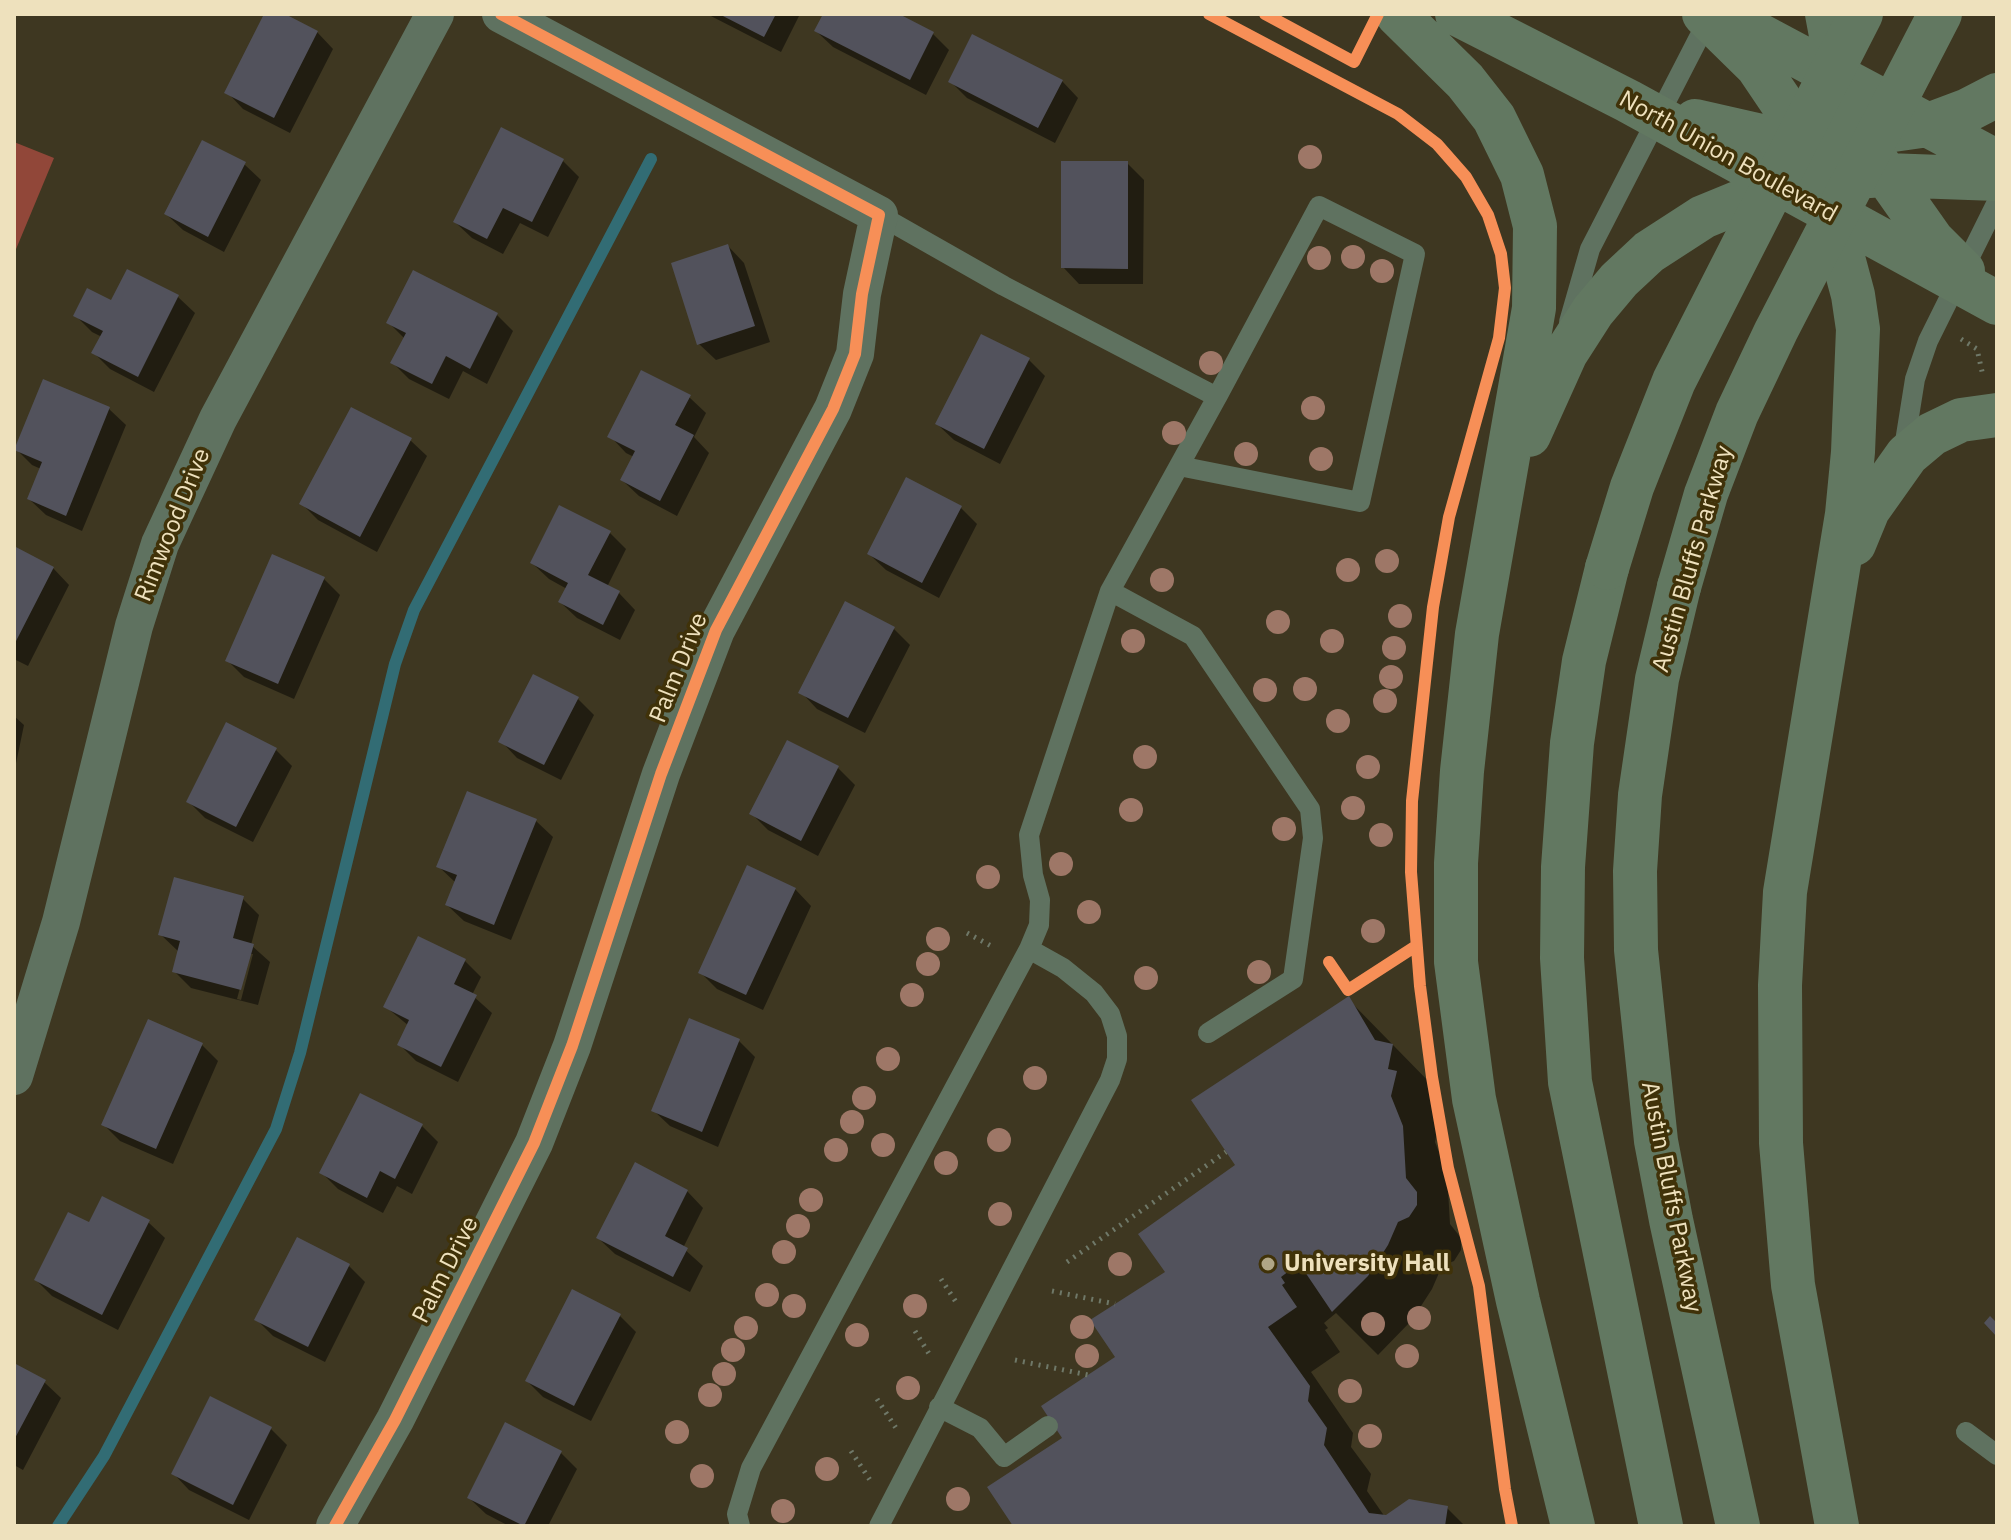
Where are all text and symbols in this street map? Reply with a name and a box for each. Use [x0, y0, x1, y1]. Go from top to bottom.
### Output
street label: North Union Boulevard [1614, 85, 1842, 229]
street label: Austin Bluffs Parkway [1647, 442, 1739, 676]
street label: Rimwood Drive [129, 444, 217, 606]
street label: Palm Drive [644, 609, 714, 727]
street label: Austin Bluffs Parkway [1634, 1079, 1708, 1315]
street label: Palm Drive [407, 1212, 485, 1328]
place label: University Hall [1284, 1250, 1450, 1278]
marker: University Hall [1259, 1255, 1277, 1273]

